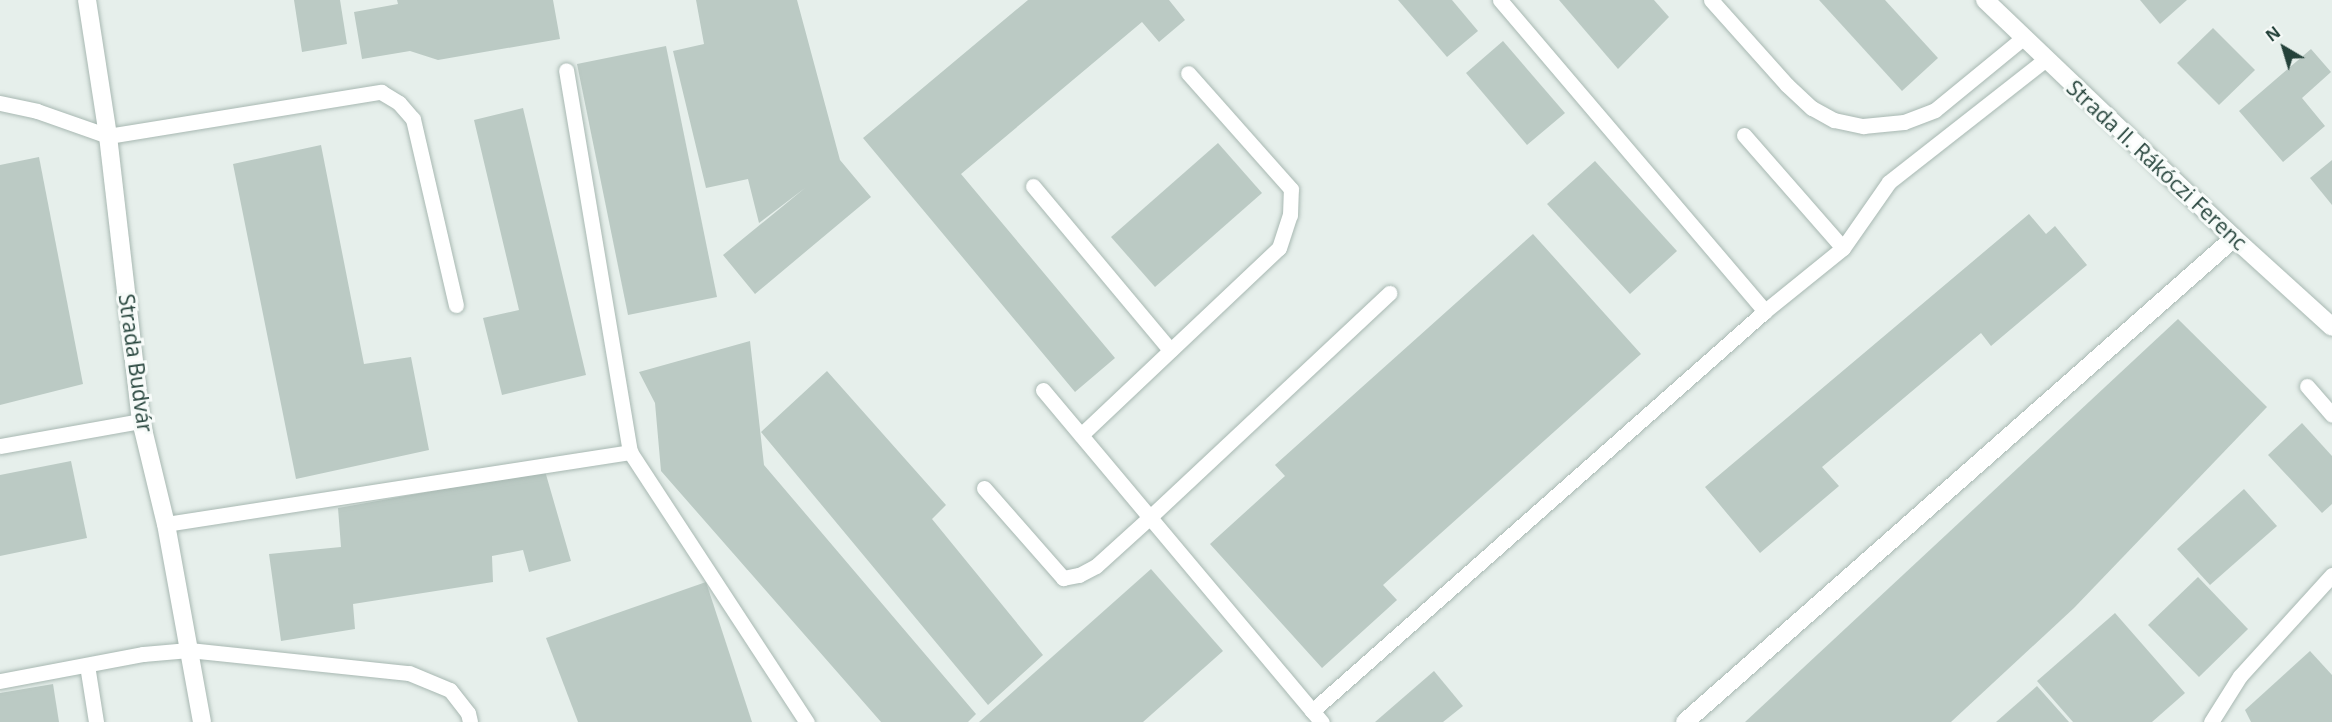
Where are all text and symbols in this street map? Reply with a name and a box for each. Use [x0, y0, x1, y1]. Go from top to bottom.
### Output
north arrow [2254, 18, 2314, 78]
text: N [2261, 21, 2285, 46]
street label: Strada II. Rákóczi Ferenc [2062, 75, 2252, 255]
street label: Strada Budvár [114, 292, 158, 434]

